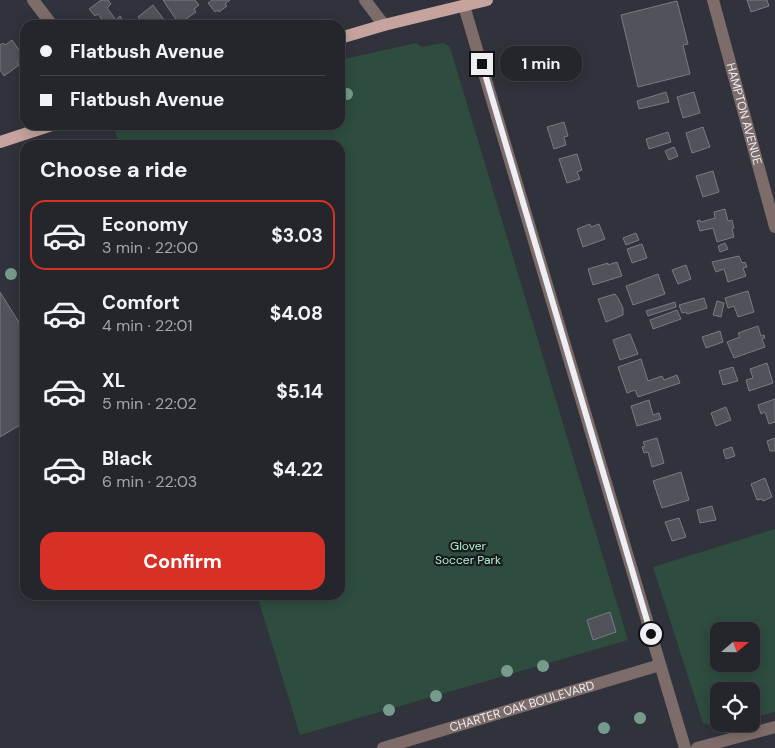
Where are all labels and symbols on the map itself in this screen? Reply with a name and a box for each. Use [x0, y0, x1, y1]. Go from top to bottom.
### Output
callout: 1 min [500, 46, 582, 82]
route end [471, 53, 493, 75]
street label: HAMPTON AVENUE [723, 61, 766, 167]
park label: Glover Soccer Park [435, 538, 501, 568]
north arrow [710, 622, 760, 672]
route start [640, 623, 662, 645]
street label: CHARTER OAK BOULEVARD [448, 677, 596, 736]

